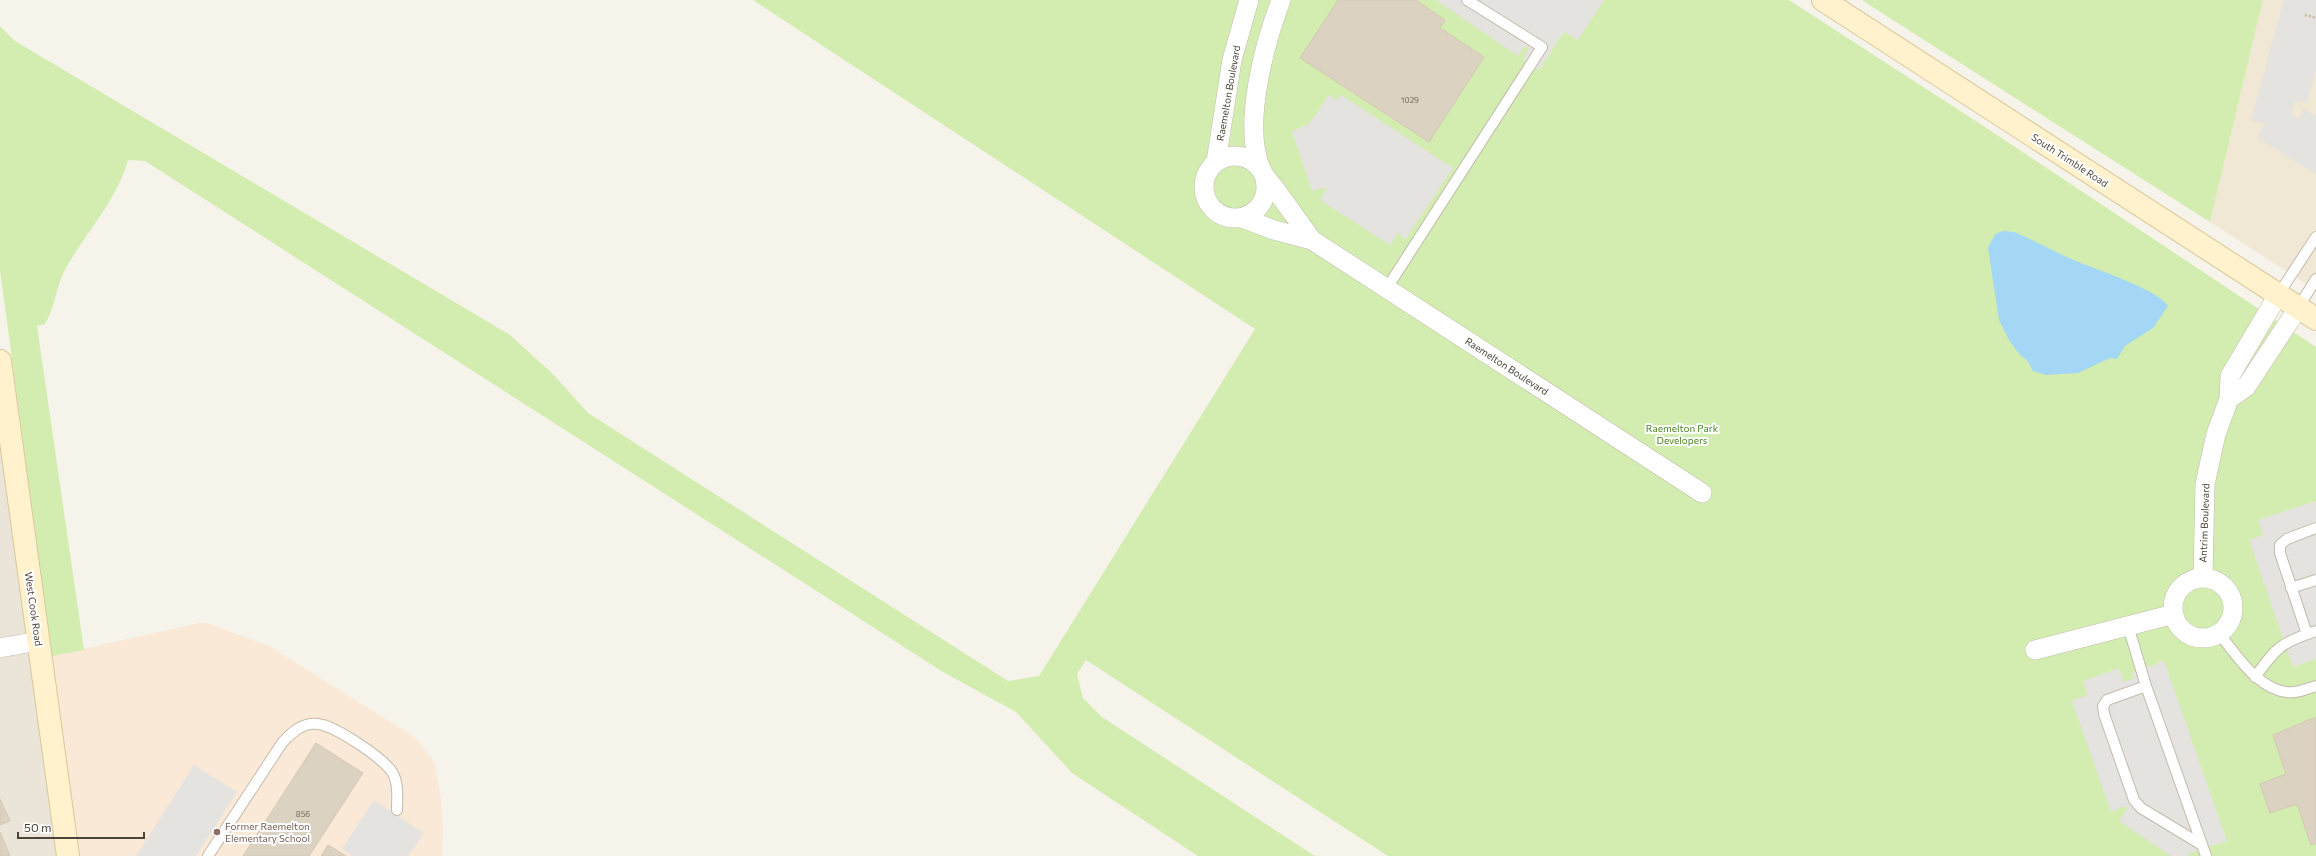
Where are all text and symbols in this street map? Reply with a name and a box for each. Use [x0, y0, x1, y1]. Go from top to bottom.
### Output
street label: Raemelton Boulevard [1214, 44, 1242, 142]
house number: 1029 [1401, 95, 1419, 105]
street label: South Trimble Road [2029, 131, 2111, 189]
street label: Raemelton Boulevard [1463, 335, 1551, 398]
park label: Raemelton Park Developers [1646, 422, 1719, 446]
street label: Antrim Boulevard [2197, 483, 2211, 563]
street label: West Cook Road [23, 571, 45, 647]
house number: 856 [296, 809, 310, 819]
scale bar [18, 814, 144, 840]
text: 50 m [24, 820, 52, 834]
place label: Former Raemelton Elementary School [225, 820, 310, 844]
marker: Former Raemelton Elementary School [212, 827, 222, 837]

